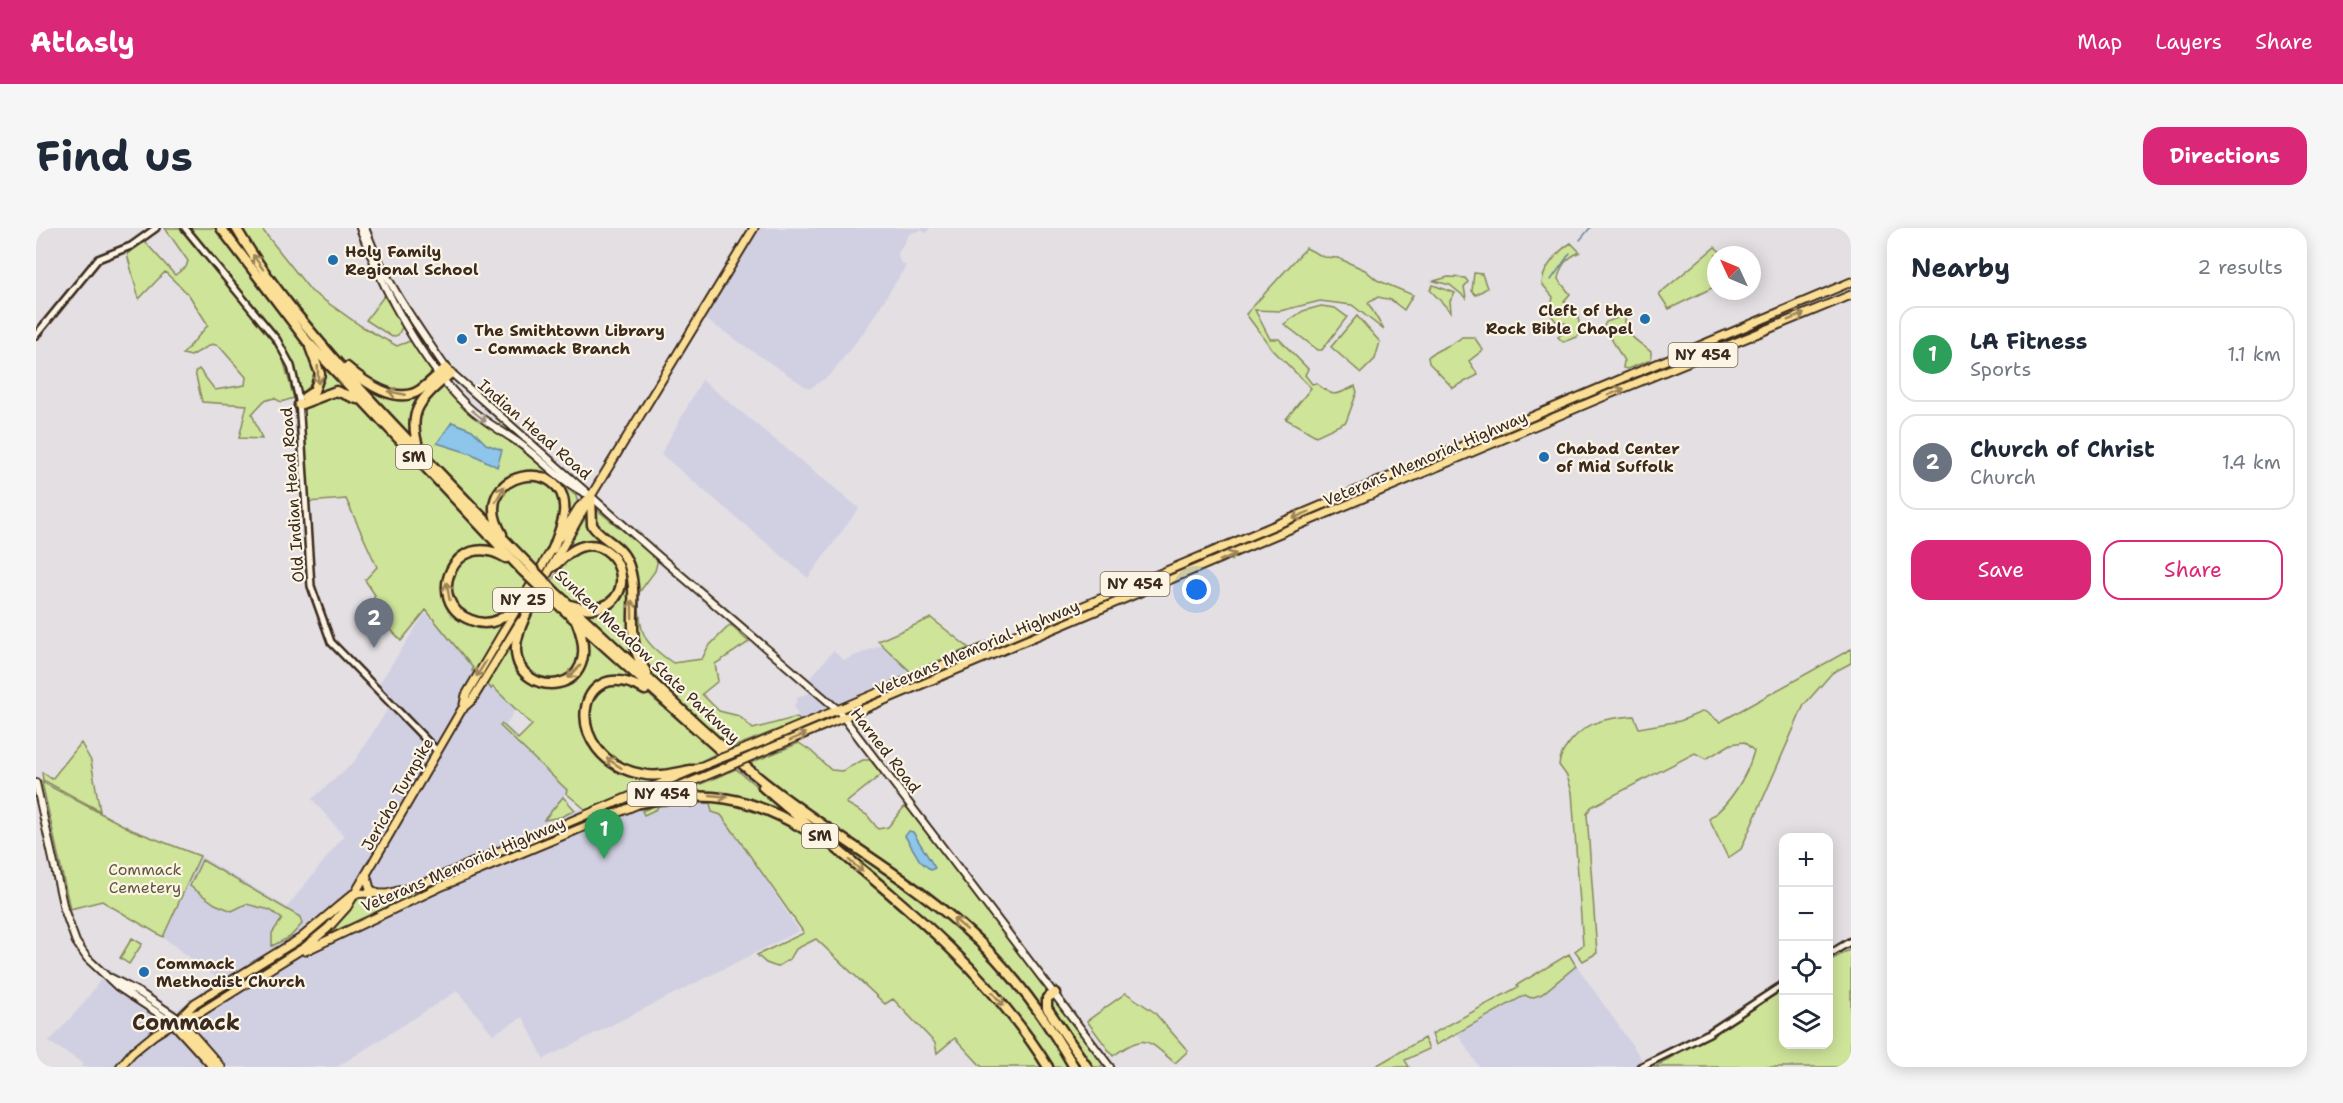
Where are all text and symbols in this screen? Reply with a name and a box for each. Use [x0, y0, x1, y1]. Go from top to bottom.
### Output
text: Atlasly [30, 23, 135, 61]
text: Map [2077, 28, 2122, 56]
text: Layers [2155, 28, 2222, 56]
text: Share [2255, 28, 2313, 56]
button: Directions [2143, 127, 2307, 185]
text: Find us [36, 128, 193, 184]
place label: Holy Family Regional School [345, 241, 479, 280]
north arrow [1707, 246, 1761, 300]
text: Nearby [1911, 250, 2010, 285]
marker: Holy Family Regional School [326, 253, 340, 267]
one-way arrow [252, 254, 264, 271]
text: 2 results [2197, 254, 2283, 280]
place label: Cleft of the Rock Bible Chapel [1486, 300, 1633, 339]
one-way arrow [1787, 311, 1805, 322]
marker: Cleft of the Rock Bible Chapel [1638, 312, 1652, 326]
place label: The Smithtown Library - Commack Branch [474, 320, 665, 359]
text: LA Fitness [1970, 327, 2087, 356]
marker: The Smithtown Library - Commack Branch [455, 332, 469, 346]
text: 1 [1928, 341, 1937, 367]
text: 1.1 km [2227, 341, 2281, 367]
road number: NY 454 [1668, 343, 1738, 367]
text: Sports [1970, 356, 2031, 382]
one-way arrow [312, 365, 323, 384]
street label: Indian Head Road [474, 374, 596, 484]
one-way arrow [1607, 385, 1625, 396]
one-way arrow [388, 388, 407, 399]
street label: Veterans Memorial Highway [1320, 406, 1530, 511]
street label: Old Indian Head Road [276, 407, 309, 583]
one-way arrow [471, 409, 486, 423]
text: Church of Christ [1970, 435, 2155, 464]
place label: Chabad Center of Mid Suffolk [1556, 438, 1680, 477]
road number: SM [396, 445, 432, 469]
text: 2 [1926, 449, 1940, 475]
text: 1.4 km [2222, 449, 2281, 475]
marker: Chabad Center of Mid Suffolk [1537, 450, 1551, 464]
text: Church [1970, 464, 2036, 490]
one-way arrow [494, 486, 506, 503]
one-way arrow [1292, 510, 1310, 521]
button: Save [1911, 540, 2091, 600]
button: Share [2103, 540, 2283, 600]
one-way arrow [1218, 551, 1237, 562]
street label: Sunken Meadow State Parkway [551, 565, 745, 748]
road number: NY 454 [1100, 572, 1170, 596]
your location [1182, 575, 1211, 604]
one-way arrow [443, 582, 454, 602]
road number: NY 25 [493, 588, 553, 612]
street label: Veterans Memorial Highway [872, 595, 1082, 700]
pin: 2 [354, 598, 394, 648]
one-way arrow [626, 600, 638, 620]
one-way arrow [475, 660, 487, 677]
one-way arrow [566, 665, 581, 680]
street label: Harned Road [846, 703, 925, 797]
one-way arrow [789, 730, 807, 742]
street label: Jericho Turnpike [357, 734, 438, 854]
one-way arrow [606, 756, 623, 769]
road number: NY 454 [628, 782, 696, 806]
one-way arrow [708, 791, 728, 802]
pin: 1 [584, 810, 624, 859]
street label: Veterans Memorial Highway [358, 812, 568, 917]
road number: SM [802, 824, 838, 848]
map controls [1779, 833, 1833, 1049]
button: + [1779, 833, 1833, 887]
park label: Commack Cemetery [108, 859, 182, 898]
one-way arrow [848, 860, 864, 873]
button: − [1779, 887, 1833, 941]
one-way arrow [953, 917, 968, 931]
button: locate [1779, 941, 1833, 995]
place label: Commack Methodist Church [156, 953, 305, 992]
marker: Commack Methodist Church [137, 965, 151, 979]
one-way arrow [992, 991, 1005, 1007]
button: layers [1779, 995, 1833, 1049]
district label: Commack [132, 1008, 240, 1037]

